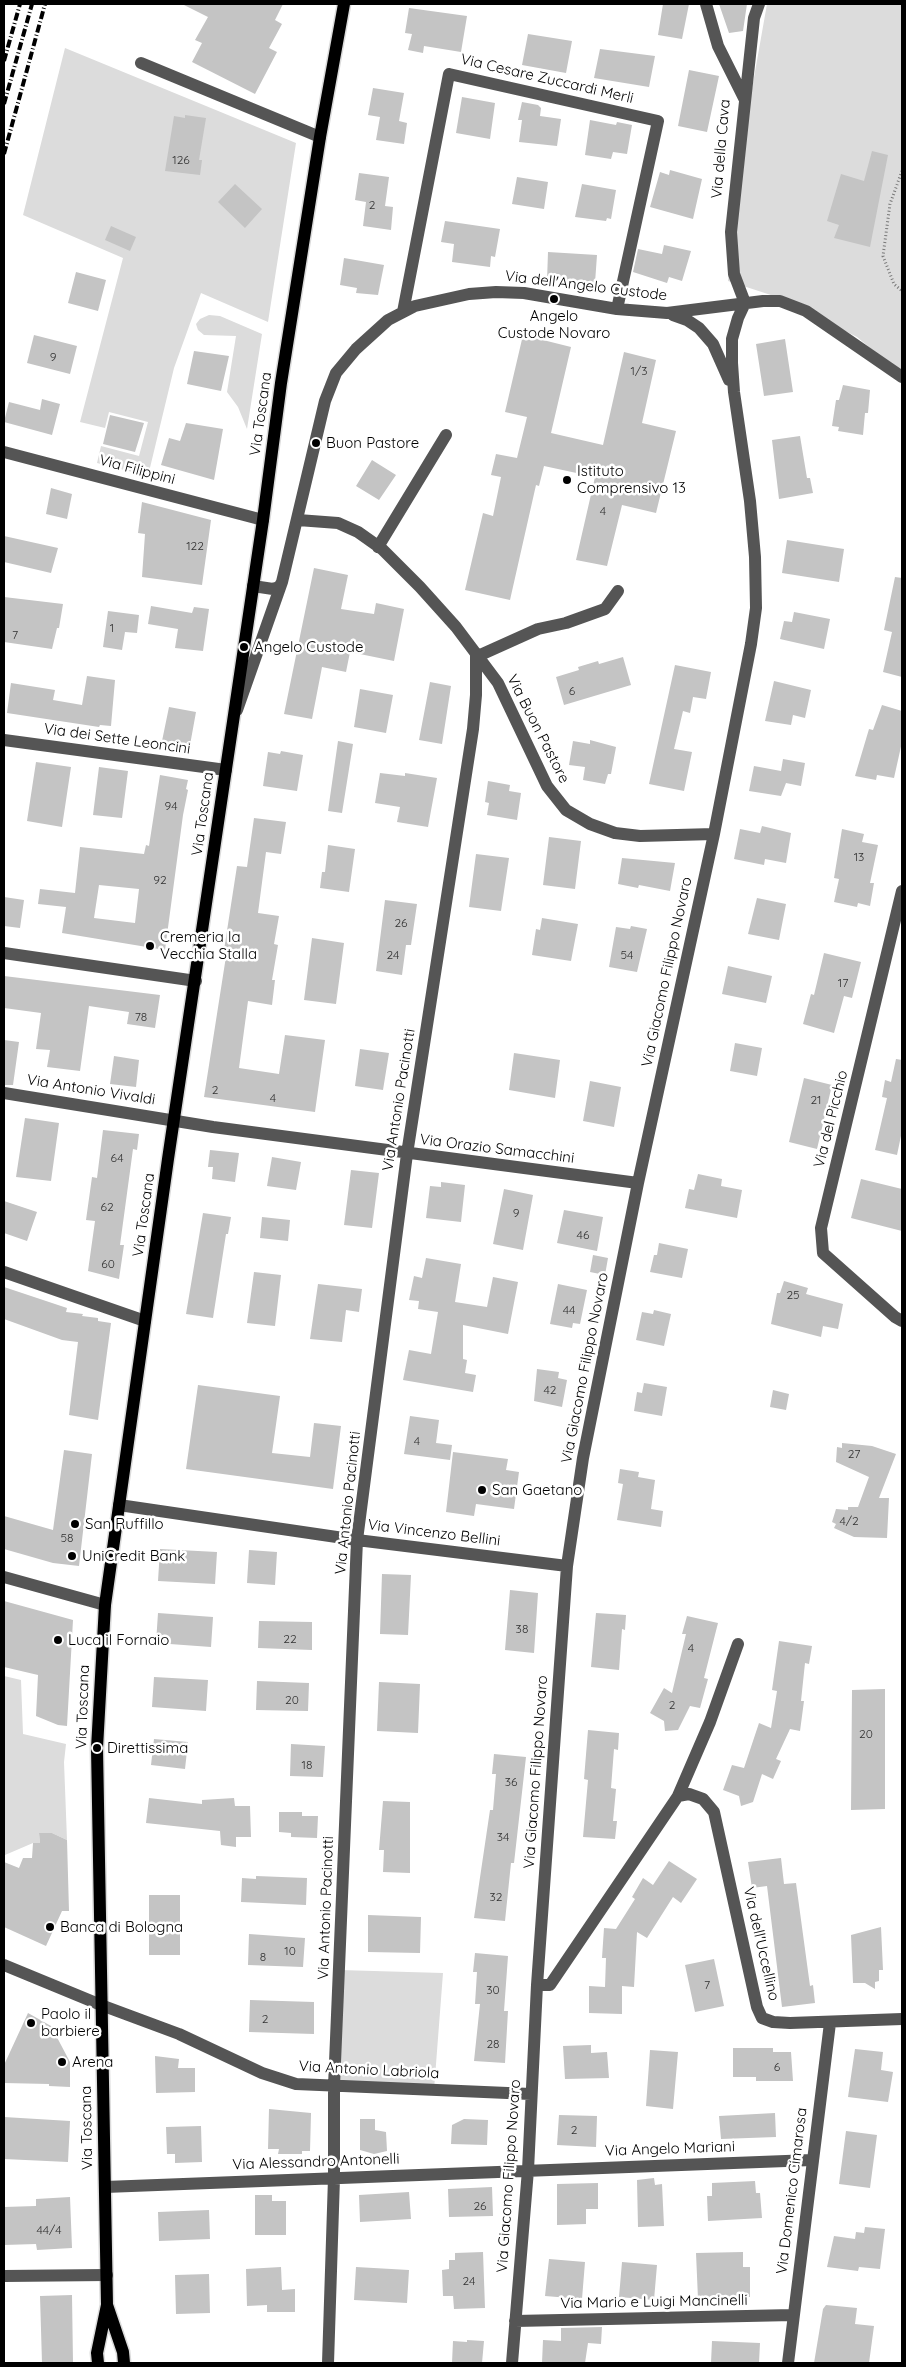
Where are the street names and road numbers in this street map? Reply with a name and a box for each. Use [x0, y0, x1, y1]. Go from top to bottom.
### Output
street label: Via Cesare Zuccardi Merli [459, 50, 635, 108]
street label: Via della Cava [708, 99, 734, 199]
street label: Via dell'Angelo Custode [504, 267, 668, 305]
street label: Via Toscana [246, 371, 276, 457]
street label: Via Filippini [97, 451, 177, 489]
street label: Via Buon Pastore [503, 672, 573, 786]
street label: Via dei Sette Leoncini [43, 720, 191, 758]
street label: Via Toscana [188, 771, 218, 857]
street label: Via Giacomo Filippo Novaro [638, 875, 696, 1069]
street label: Via Antonio Pacinotti [379, 1028, 419, 1172]
street label: Via del Picchio [810, 1068, 852, 1170]
street label: Via Antonio Vivaldi [26, 1071, 156, 1109]
street label: Via Orazio Samacchini [419, 1131, 575, 1167]
street label: Via Toscana [129, 1172, 159, 1258]
street label: Via Giacomo Filippo Novaro [558, 1271, 612, 1465]
street label: Via Antonio Pacinotti [332, 1431, 364, 1575]
street label: Via Vincenzo Bellini [367, 1516, 501, 1550]
street label: Via Toscana [73, 1665, 93, 1749]
street label: Via Giacomo Filippo Novaro [520, 1675, 552, 1869]
street label: Via Antonio Pacinotti [314, 1836, 338, 1980]
street label: Via dell'Uccellino [739, 1885, 783, 2003]
street label: Via Antonio Labriola [298, 2057, 440, 2083]
street label: Via Giacomo Filippo Novaro [493, 2079, 525, 2273]
street label: Via Toscana [77, 2086, 97, 2170]
street label: Via Domenico Cimarosa [773, 2107, 811, 2275]
street label: Via Angelo Mariani [605, 2138, 735, 2160]
street label: Via Alessandro Antonelli [232, 2150, 400, 2174]
street label: Via Mario e Luigi Mancinelli [560, 2291, 748, 2313]

